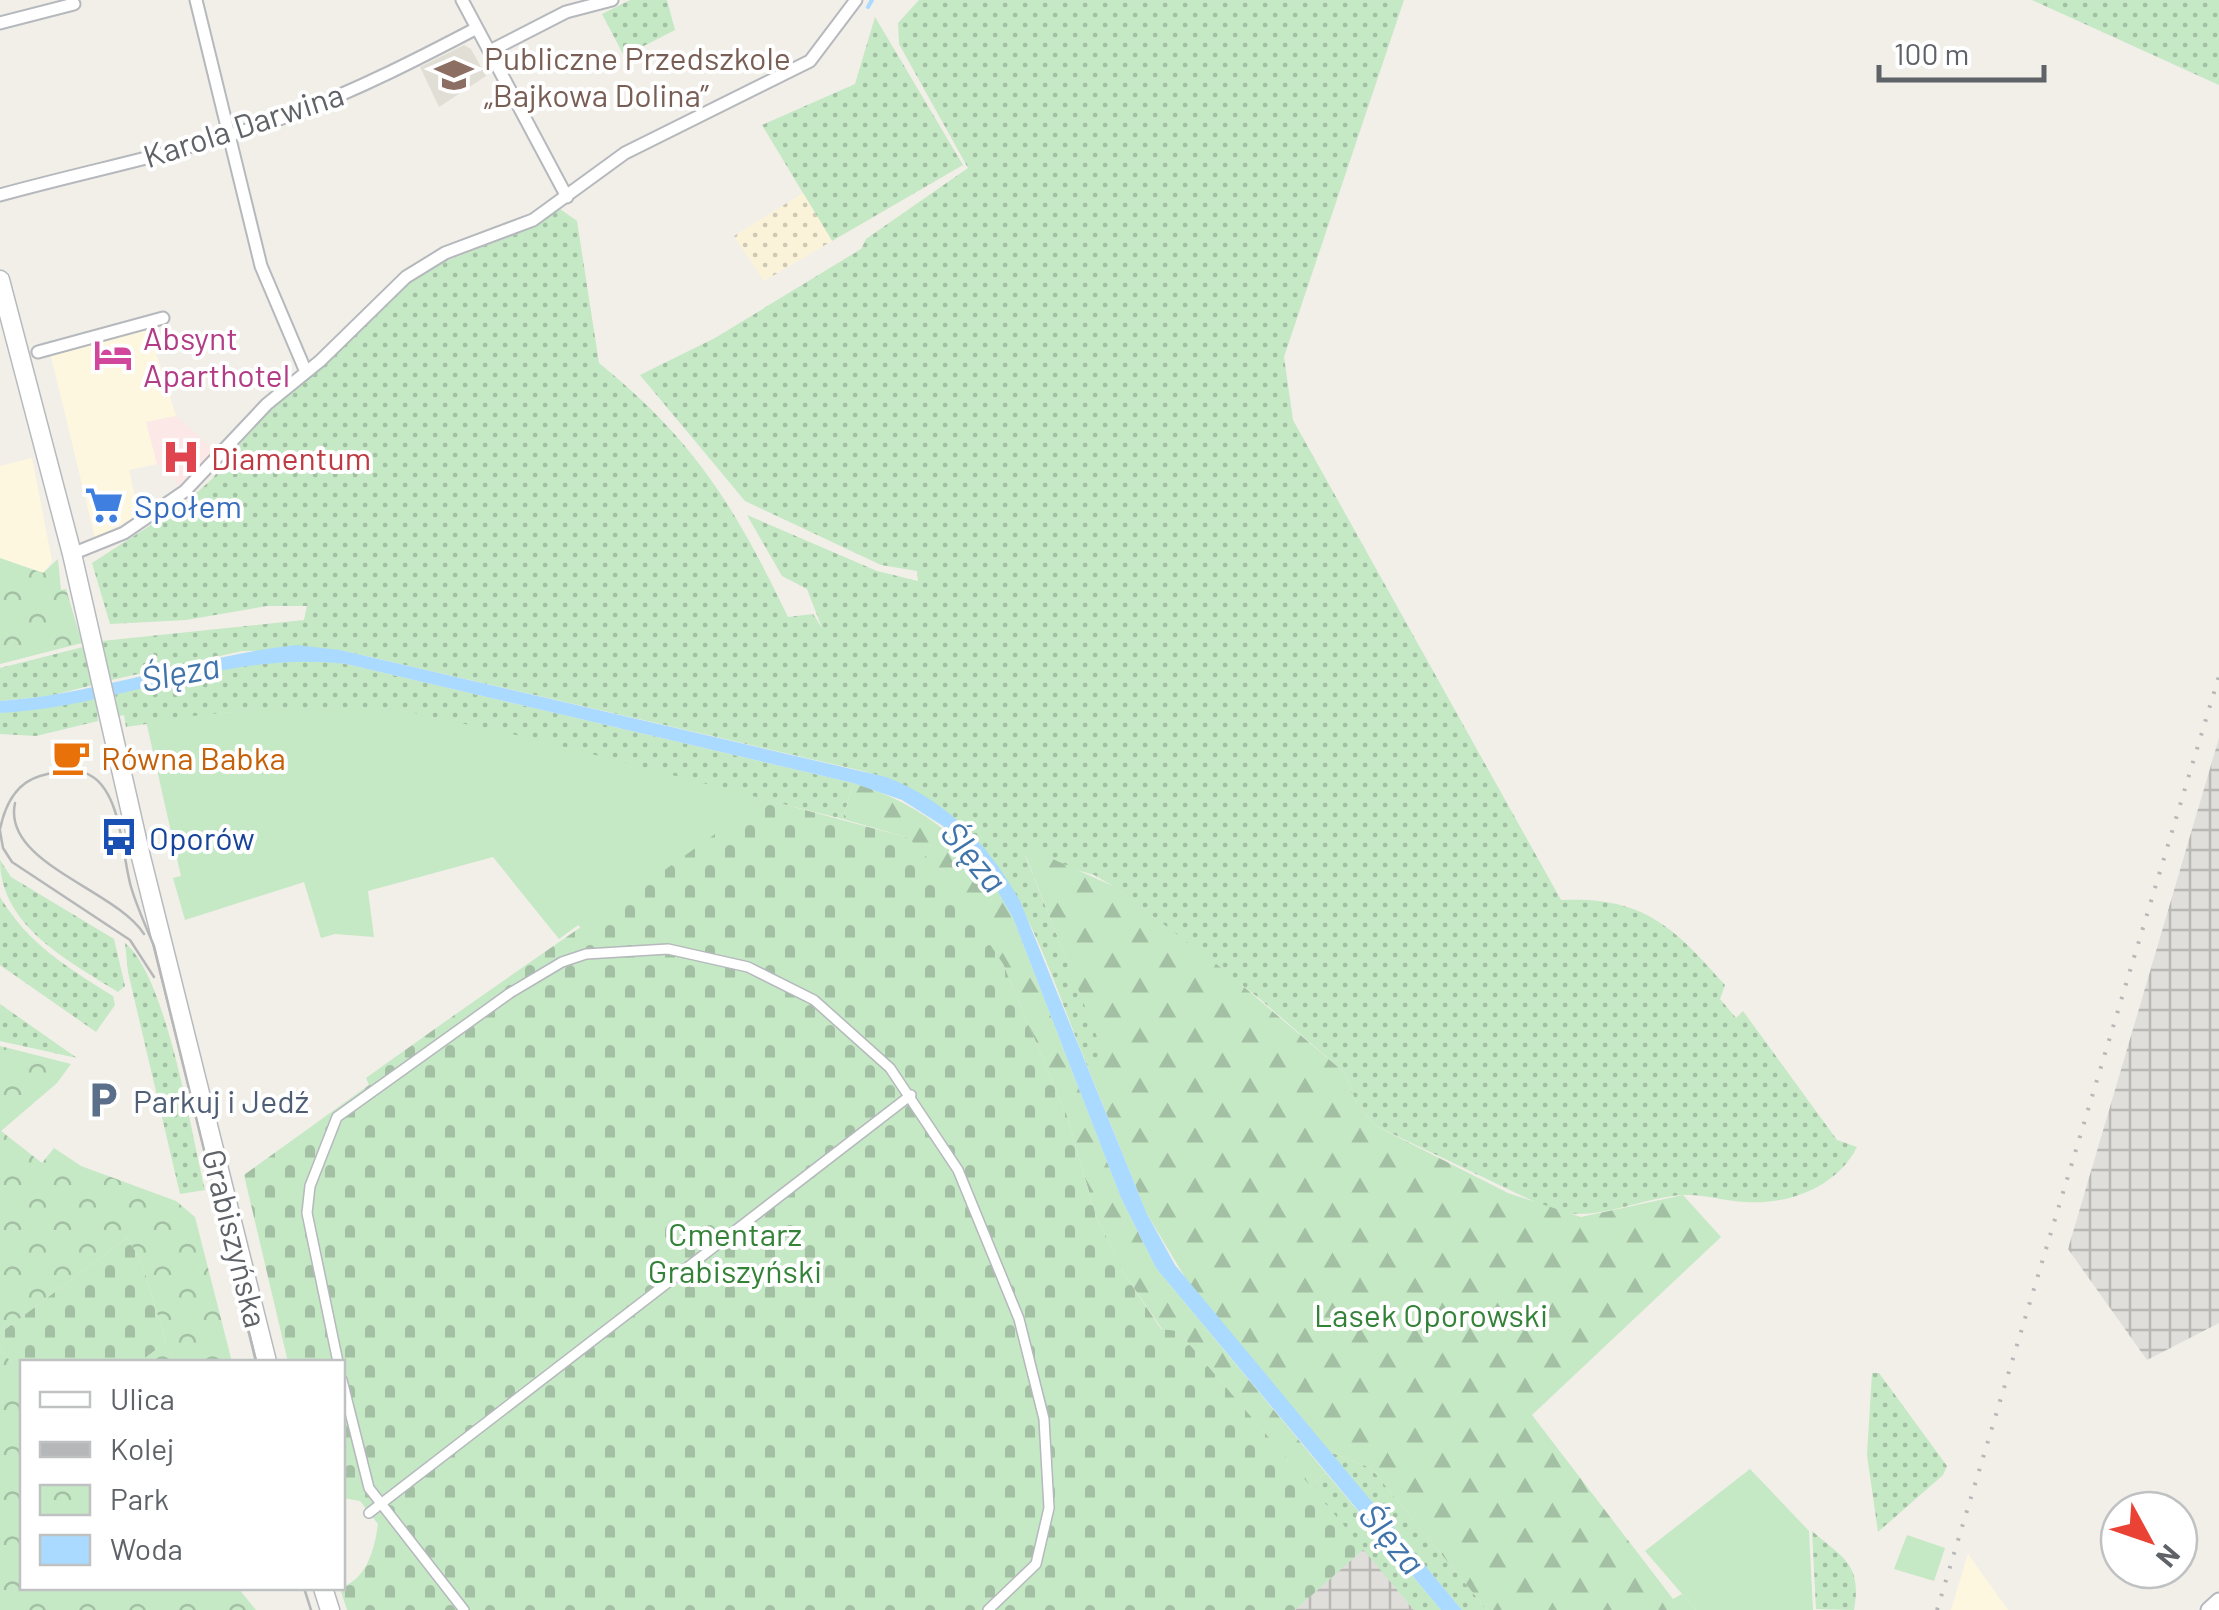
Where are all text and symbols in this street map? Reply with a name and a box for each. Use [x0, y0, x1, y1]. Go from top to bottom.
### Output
scale bar [1879, 20, 2044, 82]
text: 100 m [1894, 35, 1969, 71]
place label: Publiczne Przedszkole „Bajkowa Dolina” [484, 38, 791, 113]
school or university icon: Publiczne Przedszkole „Bajkowa Dolina” [433, 54, 475, 96]
street label: Karola Darwina [138, 74, 348, 174]
place label: Absynt Aparthotel [143, 318, 290, 393]
hotel icon: Absynt Aparthotel [92, 334, 134, 376]
hospital icon: Diamentum [160, 436, 202, 478]
place label: Diamentum [211, 438, 371, 476]
supermarket icon: Społem [83, 484, 125, 526]
place label: Społem [134, 486, 242, 524]
water label: Ślęza [137, 643, 223, 699]
cafe icon: Równa Babka [50, 736, 92, 778]
place label: Równa Babka [101, 738, 286, 776]
water label: Ślęza [933, 812, 1017, 900]
bus stop icon: Oporów [98, 816, 140, 858]
place label: Oporów [149, 818, 255, 856]
parking icon: Parkuj i Jedź [82, 1079, 124, 1121]
place label: Parkuj i Jedź [133, 1081, 309, 1119]
street label: Grabiszyńska [196, 1145, 276, 1331]
park label: Cmentarz Grabiszyński [648, 1214, 822, 1289]
park label: Lasek Oporowski [1314, 1295, 1548, 1333]
legend [20, 1360, 345, 1590]
text: Ulica [110, 1380, 175, 1416]
text: Kolej [110, 1430, 174, 1466]
text: Park [110, 1480, 169, 1516]
north arrow [2099, 1490, 2199, 1590]
water label: Ślęza [1351, 1494, 1435, 1582]
text: Woda [110, 1530, 183, 1566]
text: N [2150, 1539, 2188, 1575]

